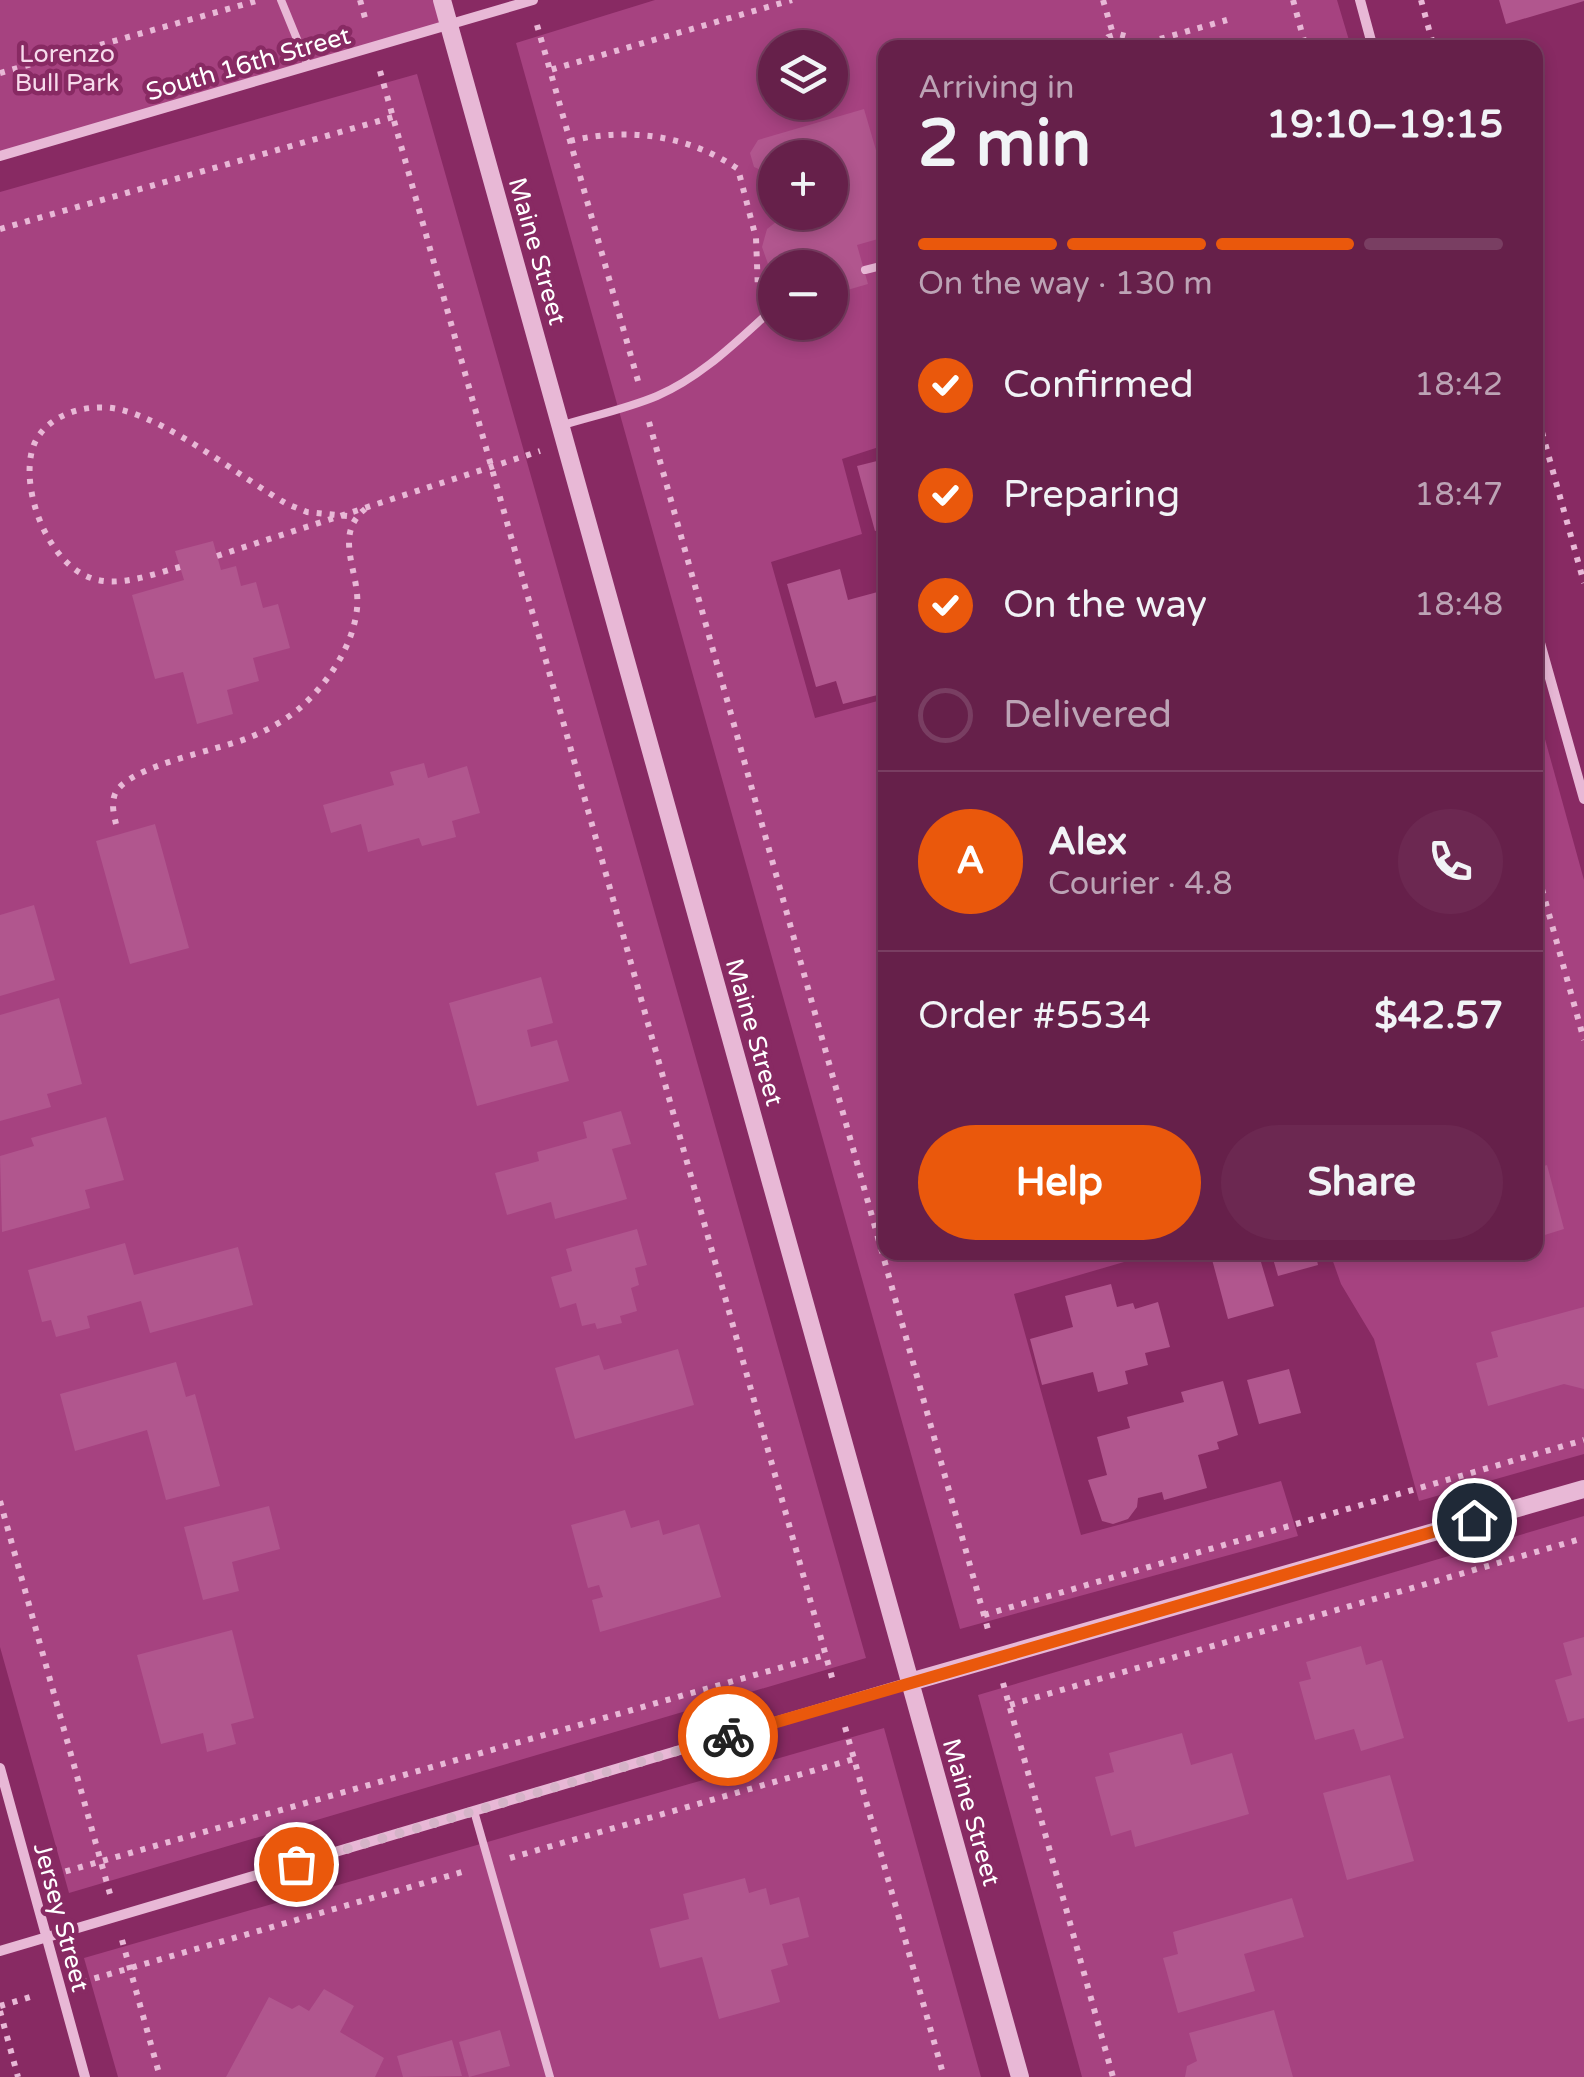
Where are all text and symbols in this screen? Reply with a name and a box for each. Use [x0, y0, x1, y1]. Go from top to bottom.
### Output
street label: South 16th Street [143, 20, 354, 107]
map controls [758, 30, 848, 340]
button: layers [758, 30, 848, 120]
park label: Lorenzo Bull Park [15, 39, 119, 98]
text: Arriving in [918, 69, 1075, 107]
text: 19:10–19:15 [1266, 102, 1503, 148]
text: 2 min [918, 105, 1091, 184]
button: + [758, 140, 848, 230]
street label: Maine Street [502, 174, 572, 329]
button: − [758, 250, 848, 340]
text: On the way · 130 m [918, 265, 1213, 303]
icon: check [918, 358, 973, 413]
text: Confirmed [1003, 362, 1194, 408]
text: 18:42 [1414, 366, 1503, 404]
icon: check [918, 468, 973, 523]
text: Preparing [1003, 472, 1180, 518]
text: 18:47 [1414, 476, 1503, 514]
icon: check [918, 578, 973, 633]
text: On the way [1003, 582, 1207, 628]
text: 18:48 [1414, 586, 1503, 624]
text: Delivered [1003, 692, 1172, 738]
button: phone [1398, 809, 1503, 914]
text: Alex [1048, 819, 1127, 865]
text: A [956, 838, 985, 884]
text: Courier · 4.8 [1048, 865, 1233, 903]
street label: Maine Street [719, 955, 789, 1110]
text: Order #5534 [918, 993, 1151, 1039]
text: $42.57 [1374, 993, 1503, 1039]
button: Help [918, 1125, 1201, 1240]
button: Share [1221, 1125, 1503, 1240]
pin [1432, 1478, 1517, 1563]
icon: home [1447, 1493, 1502, 1548]
courier [678, 1686, 778, 1786]
icon: bike [701, 1709, 756, 1764]
street label: Maine Street [936, 1735, 1006, 1890]
pin [254, 1822, 339, 1907]
icon: bag [269, 1837, 324, 1892]
street label: Jersey Street [27, 1840, 95, 1995]

